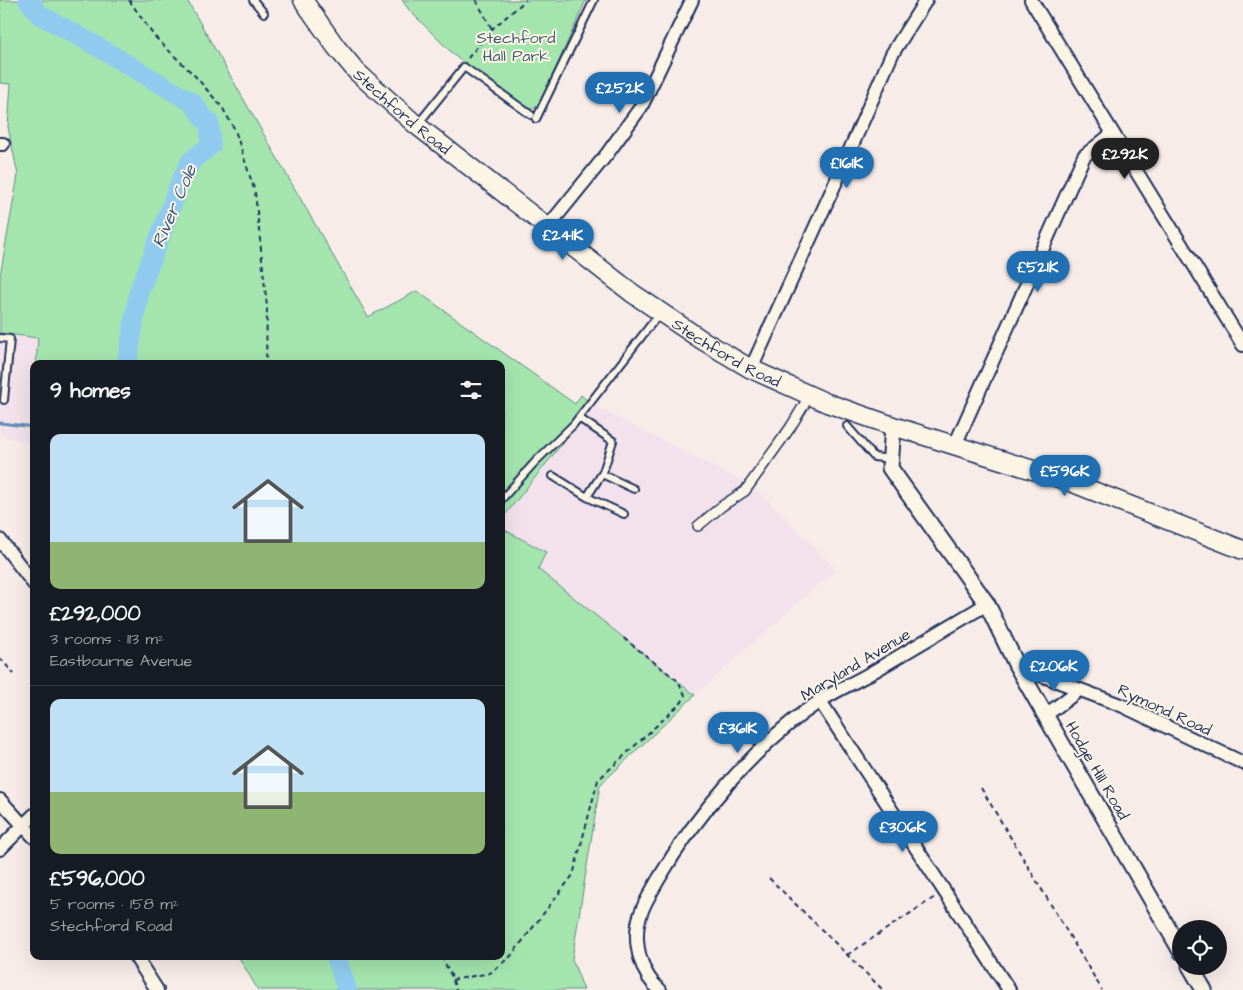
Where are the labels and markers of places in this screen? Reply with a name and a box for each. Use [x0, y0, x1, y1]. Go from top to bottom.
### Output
pin: £252K [585, 72, 655, 114]
pin: £292K [1090, 138, 1160, 180]
pin: £161K [812, 146, 882, 189]
pin: £241K [528, 218, 598, 261]
pin: £521K [1003, 250, 1073, 293]
pin: £596K [1030, 454, 1100, 497]
pin: £206K [1019, 650, 1089, 692]
pin: £361K [703, 712, 773, 754]
pin: £306K [868, 810, 938, 853]

